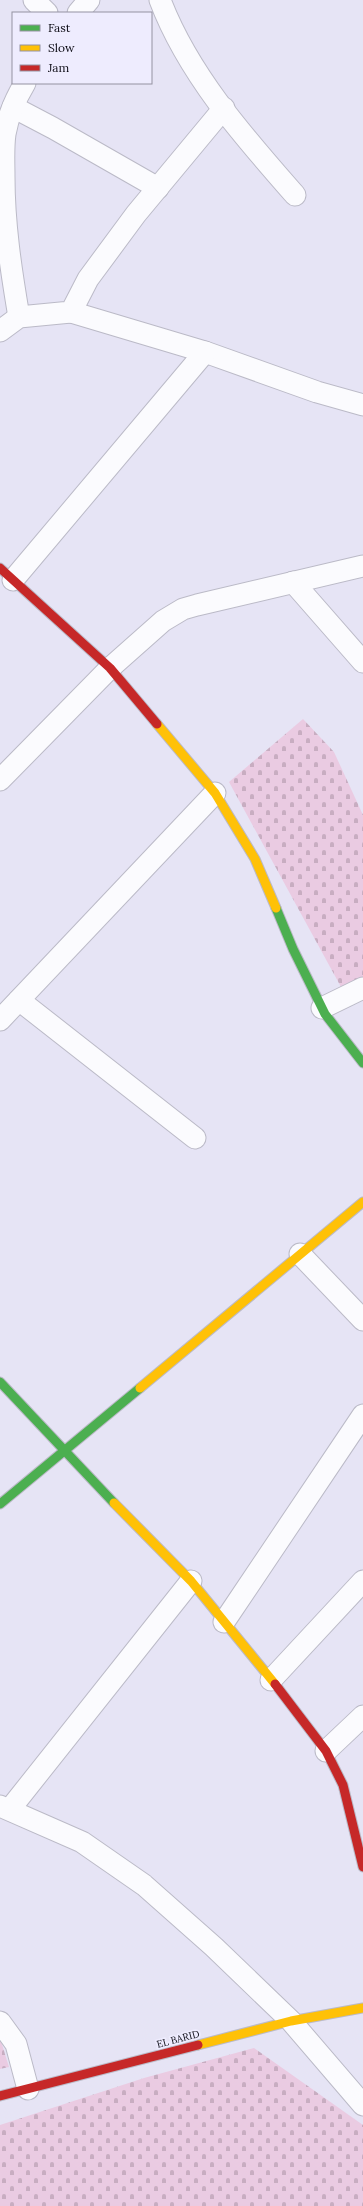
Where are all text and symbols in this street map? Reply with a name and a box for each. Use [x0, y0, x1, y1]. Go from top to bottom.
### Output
legend [12, 12, 152, 84]
text: Fast [48, 20, 71, 35]
text: Slow [48, 40, 75, 55]
text: Jam [47, 60, 69, 75]
street label: EL BARID [155, 2027, 201, 2051]

